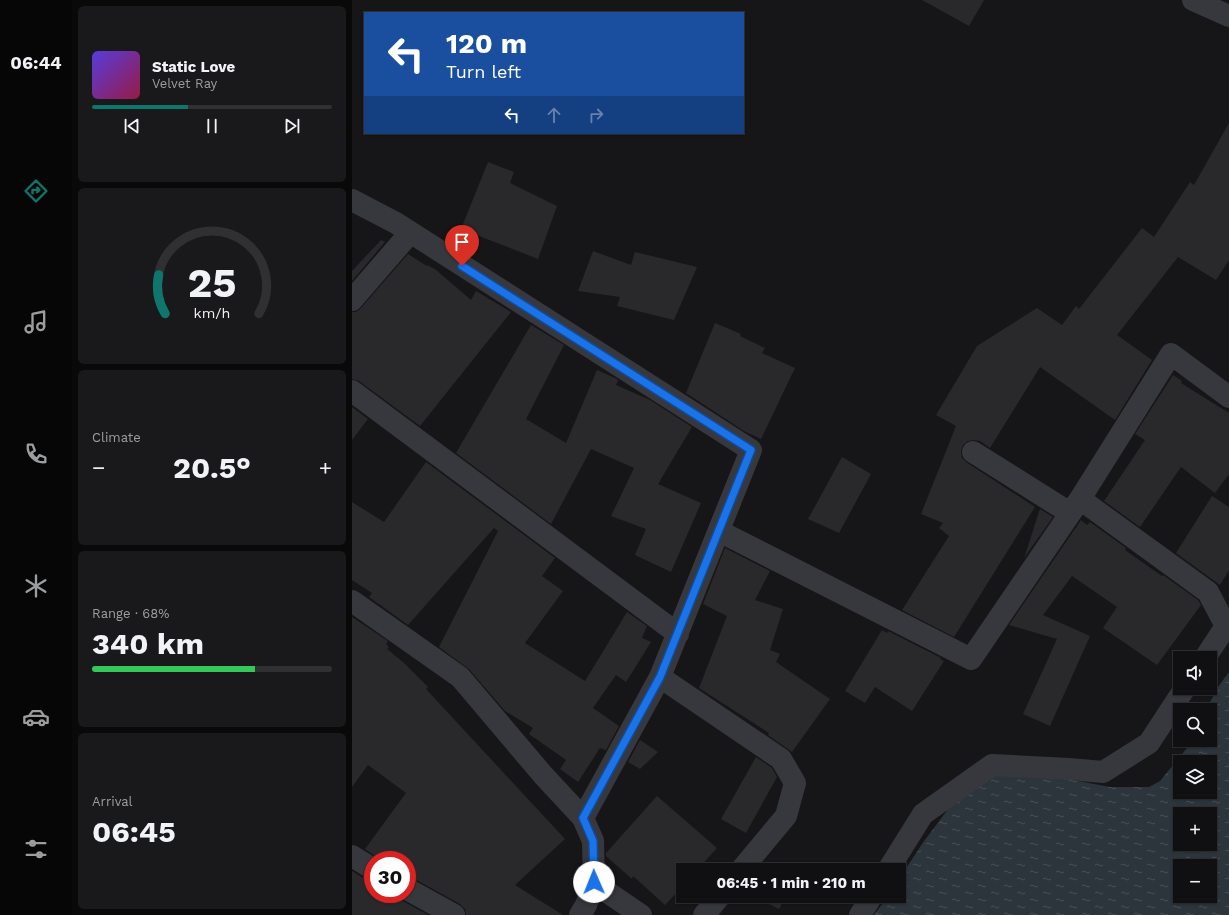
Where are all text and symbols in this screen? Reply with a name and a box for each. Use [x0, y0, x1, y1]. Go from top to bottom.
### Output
text: 120 m [446, 27, 527, 60]
icon: left [380, 28, 432, 80]
text: 06:44 [10, 52, 62, 73]
text: Static Love [152, 58, 235, 76]
text: Turn left [446, 61, 521, 82]
text: Velvet Ray [152, 76, 217, 91]
icon: left [501, 104, 523, 126]
icon: ahead [543, 104, 565, 126]
icon: right [585, 104, 607, 126]
icon: previous [121, 115, 143, 137]
icon: pause [201, 115, 223, 137]
icon: next [281, 115, 303, 137]
icon: directions [22, 177, 50, 205]
pin [445, 225, 479, 266]
icon: arrive [451, 231, 473, 253]
text: 25 [187, 257, 237, 306]
text: km/h [194, 304, 230, 320]
icon: music [22, 308, 50, 336]
text: Climate [92, 430, 141, 445]
icon: phone [22, 440, 50, 468]
text: 20.5° [173, 450, 251, 485]
text: − [92, 455, 105, 480]
text: + [319, 455, 332, 480]
icon: climate [22, 572, 50, 600]
text: Range · 68% [92, 606, 169, 621]
text: 340 km [92, 626, 204, 661]
map controls [1173, 651, 1217, 903]
button: sound [1173, 651, 1217, 695]
icon: car [22, 703, 50, 731]
button: search [1173, 703, 1217, 747]
button: layers [1173, 755, 1217, 799]
text: Arrival [92, 794, 133, 809]
button: + [1173, 807, 1217, 851]
text: 06:45 [92, 814, 176, 849]
icon: filters [22, 835, 50, 863]
speed limit sign: 30 [364, 851, 416, 903]
button: − [1173, 859, 1217, 903]
position arrow [573, 861, 615, 903]
text: 06:45 · 1 min · 210 m [716, 874, 866, 892]

